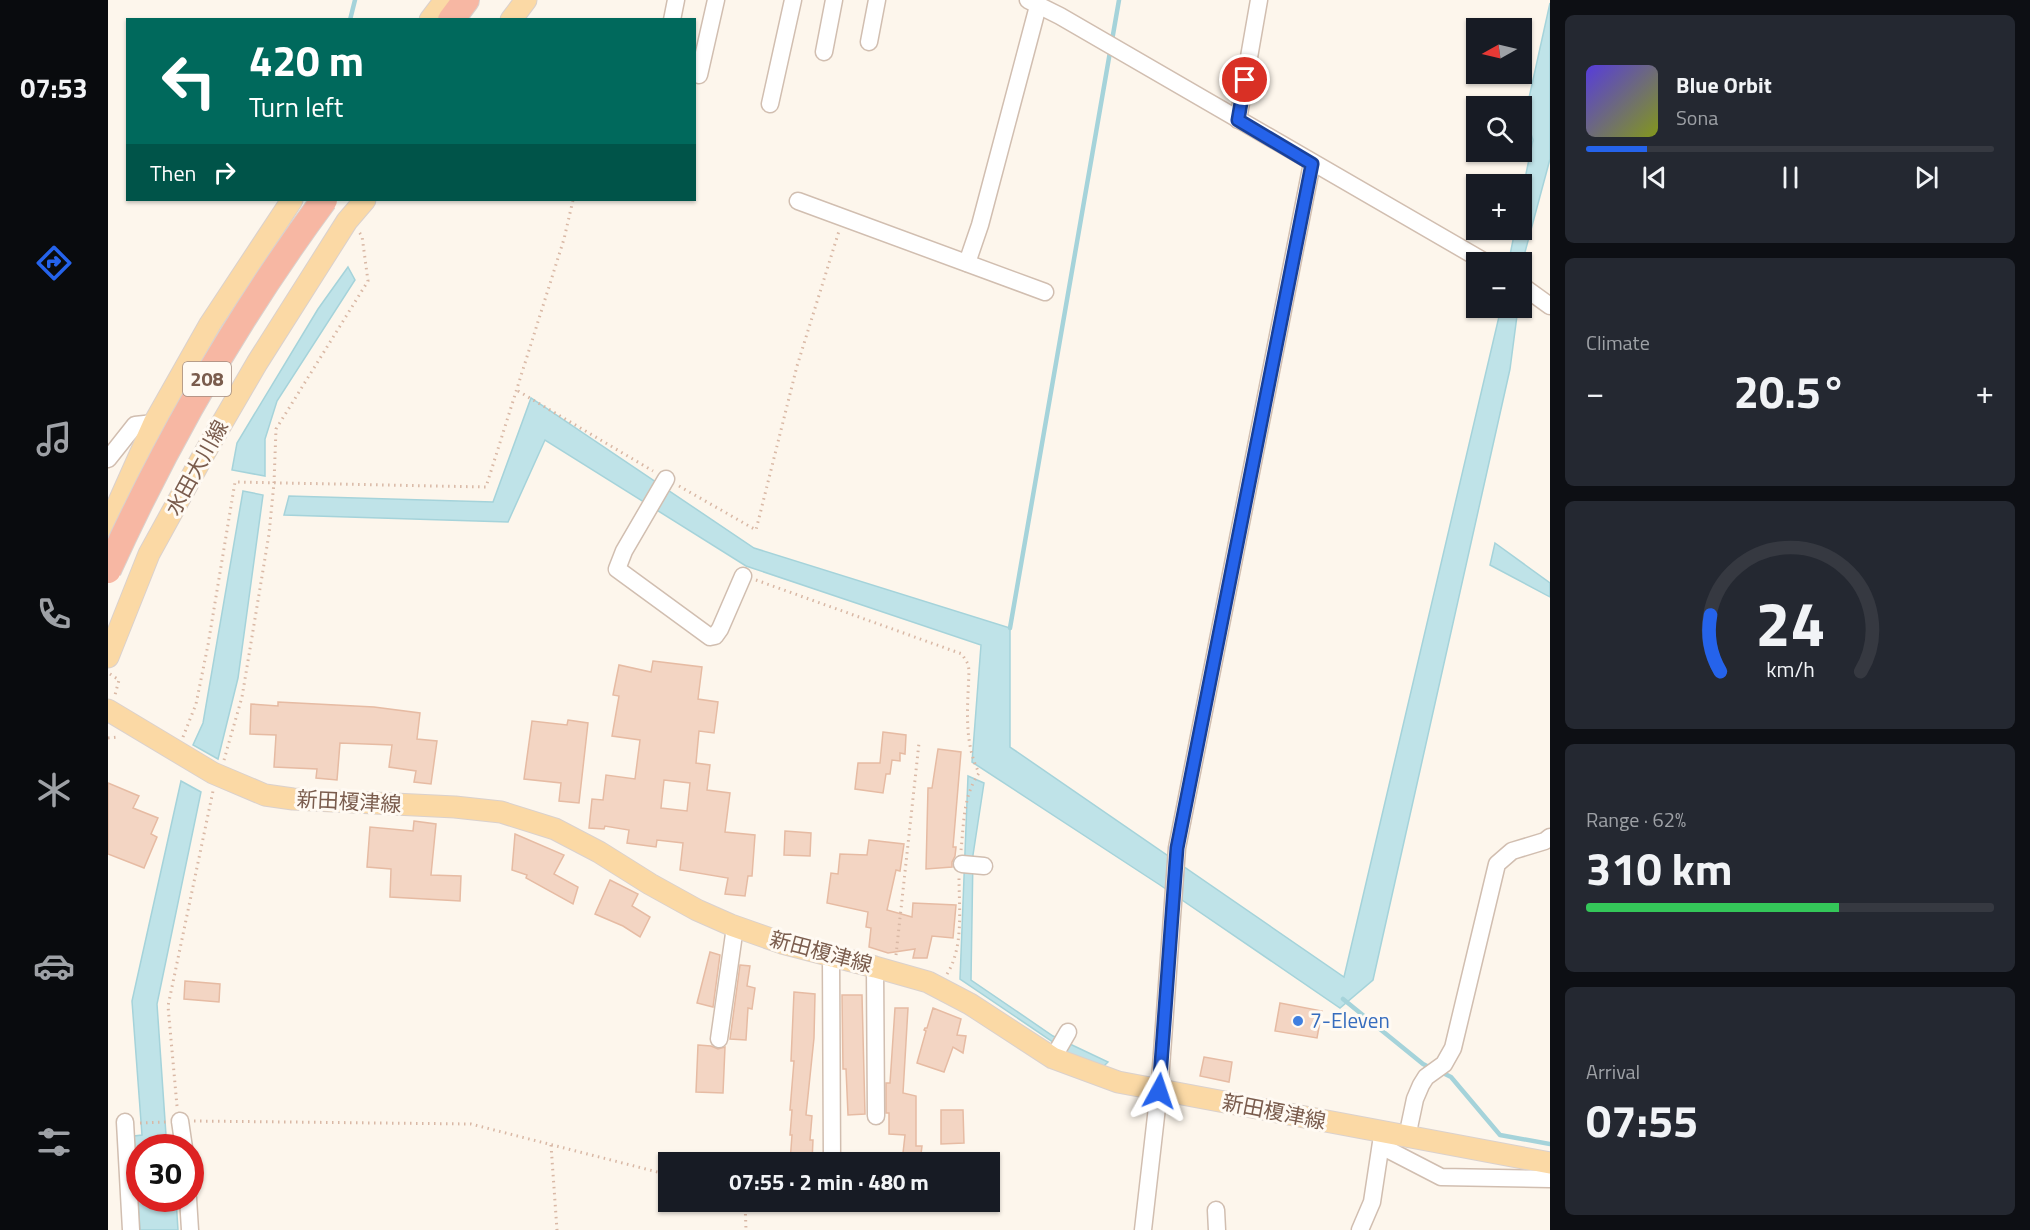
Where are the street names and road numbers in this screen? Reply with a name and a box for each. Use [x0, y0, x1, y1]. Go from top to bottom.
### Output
road number: 208 [183, 362, 231, 396]
street label: 水田大川線 [157, 414, 236, 521]
street label: 新田榎津線 [296, 782, 402, 820]
street label: 新田榎津線 [766, 922, 876, 980]
street label: 新田榎津線 [1220, 1085, 1329, 1137]

